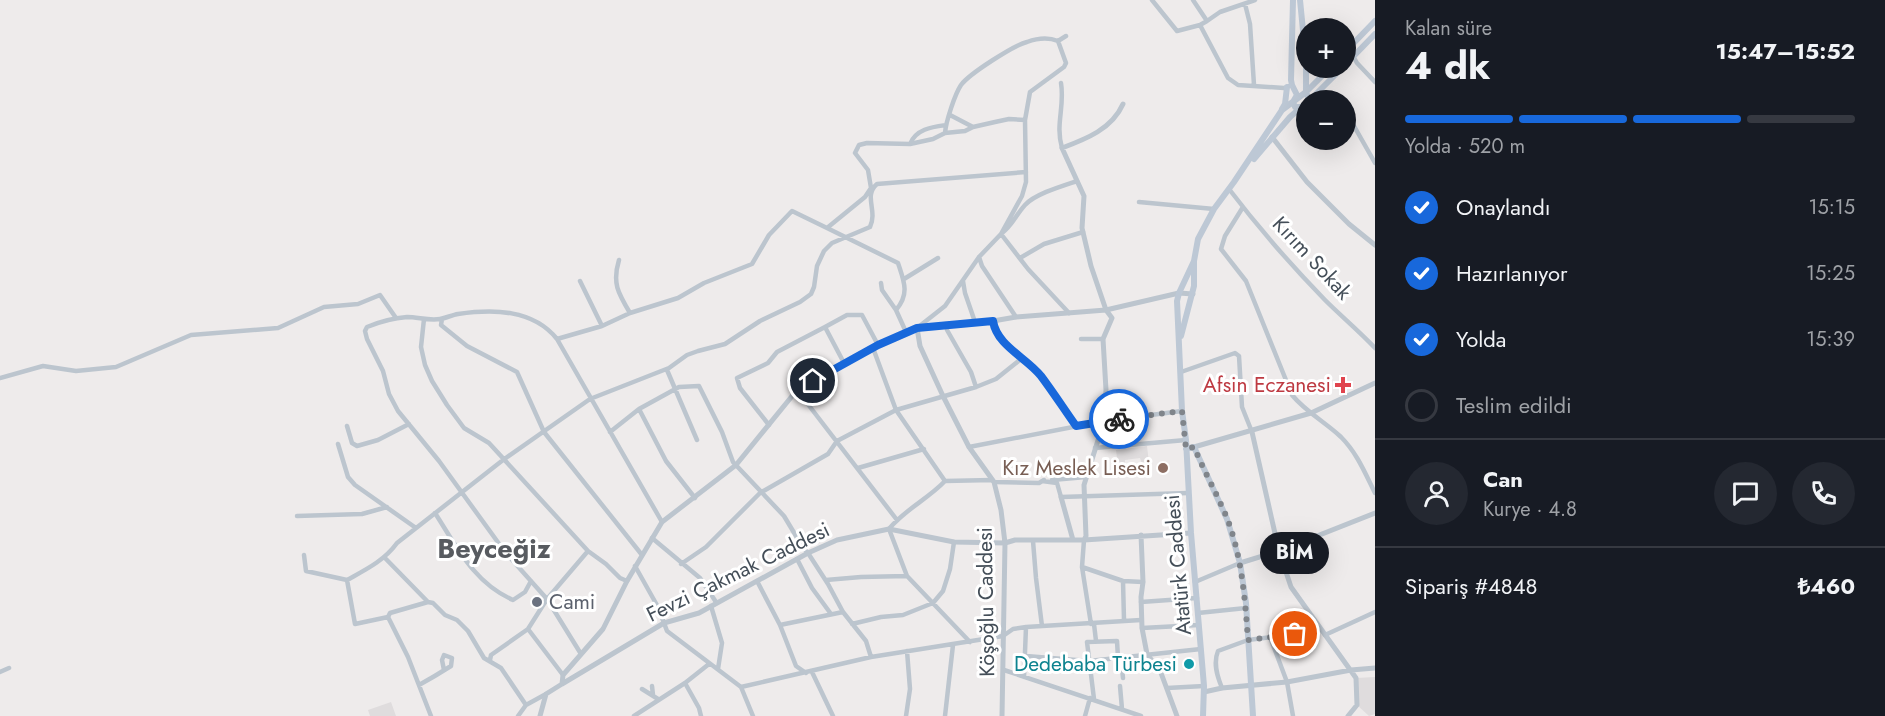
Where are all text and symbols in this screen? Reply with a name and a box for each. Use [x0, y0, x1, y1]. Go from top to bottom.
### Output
text: Kalan süre [1405, 14, 1492, 43]
map controls [1296, 18, 1356, 150]
button: + [1296, 18, 1356, 78]
text: 15:47–15:52 [1716, 35, 1855, 67]
text: 4 dk [1405, 37, 1491, 94]
button: − [1296, 90, 1356, 150]
text: Yolda · 520 m [1405, 132, 1525, 161]
icon: check [1405, 191, 1438, 224]
text: Onaylandı [1456, 191, 1551, 223]
text: 15:15 [1808, 193, 1855, 222]
street label: Kırım Sokak [1265, 210, 1359, 307]
icon: check [1405, 257, 1438, 290]
text: Hazırlanıyor [1456, 257, 1568, 289]
text: 15:25 [1806, 259, 1855, 288]
icon: check [1405, 323, 1438, 356]
text: Yolda [1456, 323, 1506, 355]
text: 15:39 [1806, 325, 1855, 354]
pin [787, 355, 838, 406]
icon: home [796, 364, 829, 397]
place label: Afsin Eczanesi [1203, 370, 1331, 400]
marker: Afsin Eczanesi [1336, 378, 1350, 392]
courier [1089, 389, 1149, 449]
text: Teslim edildi [1456, 389, 1572, 421]
icon: bike [1103, 403, 1136, 436]
place label: Kız Meslek Lisesi [1002, 453, 1151, 483]
marker: Kız Meslek Lisesi [1156, 461, 1170, 475]
button: person [1405, 462, 1468, 525]
button: chat [1714, 462, 1777, 525]
button: phone [1792, 462, 1855, 525]
text: Can [1483, 463, 1523, 495]
street label: Atatürk Caddesi [1157, 493, 1199, 637]
text: Kurye · 4.8 [1483, 495, 1577, 524]
street label: Fevzi Çakmak Caddesi [641, 515, 835, 629]
street label: Köşoğlu Caddesi [970, 527, 1002, 677]
district label: Beyceğiz [437, 529, 551, 568]
callout: BİM [1260, 532, 1330, 574]
text: BİM [1276, 538, 1313, 567]
text: Sipariş #4848 [1405, 570, 1538, 602]
text: ₺460 [1798, 570, 1855, 602]
place label: Cami [549, 587, 595, 617]
marker: Cami [530, 595, 544, 609]
pin [1269, 608, 1320, 659]
icon: bag [1278, 617, 1311, 650]
place label: Dedebaba Türbesi [1014, 649, 1177, 679]
marker: Dedebaba Türbesi [1182, 657, 1196, 671]

